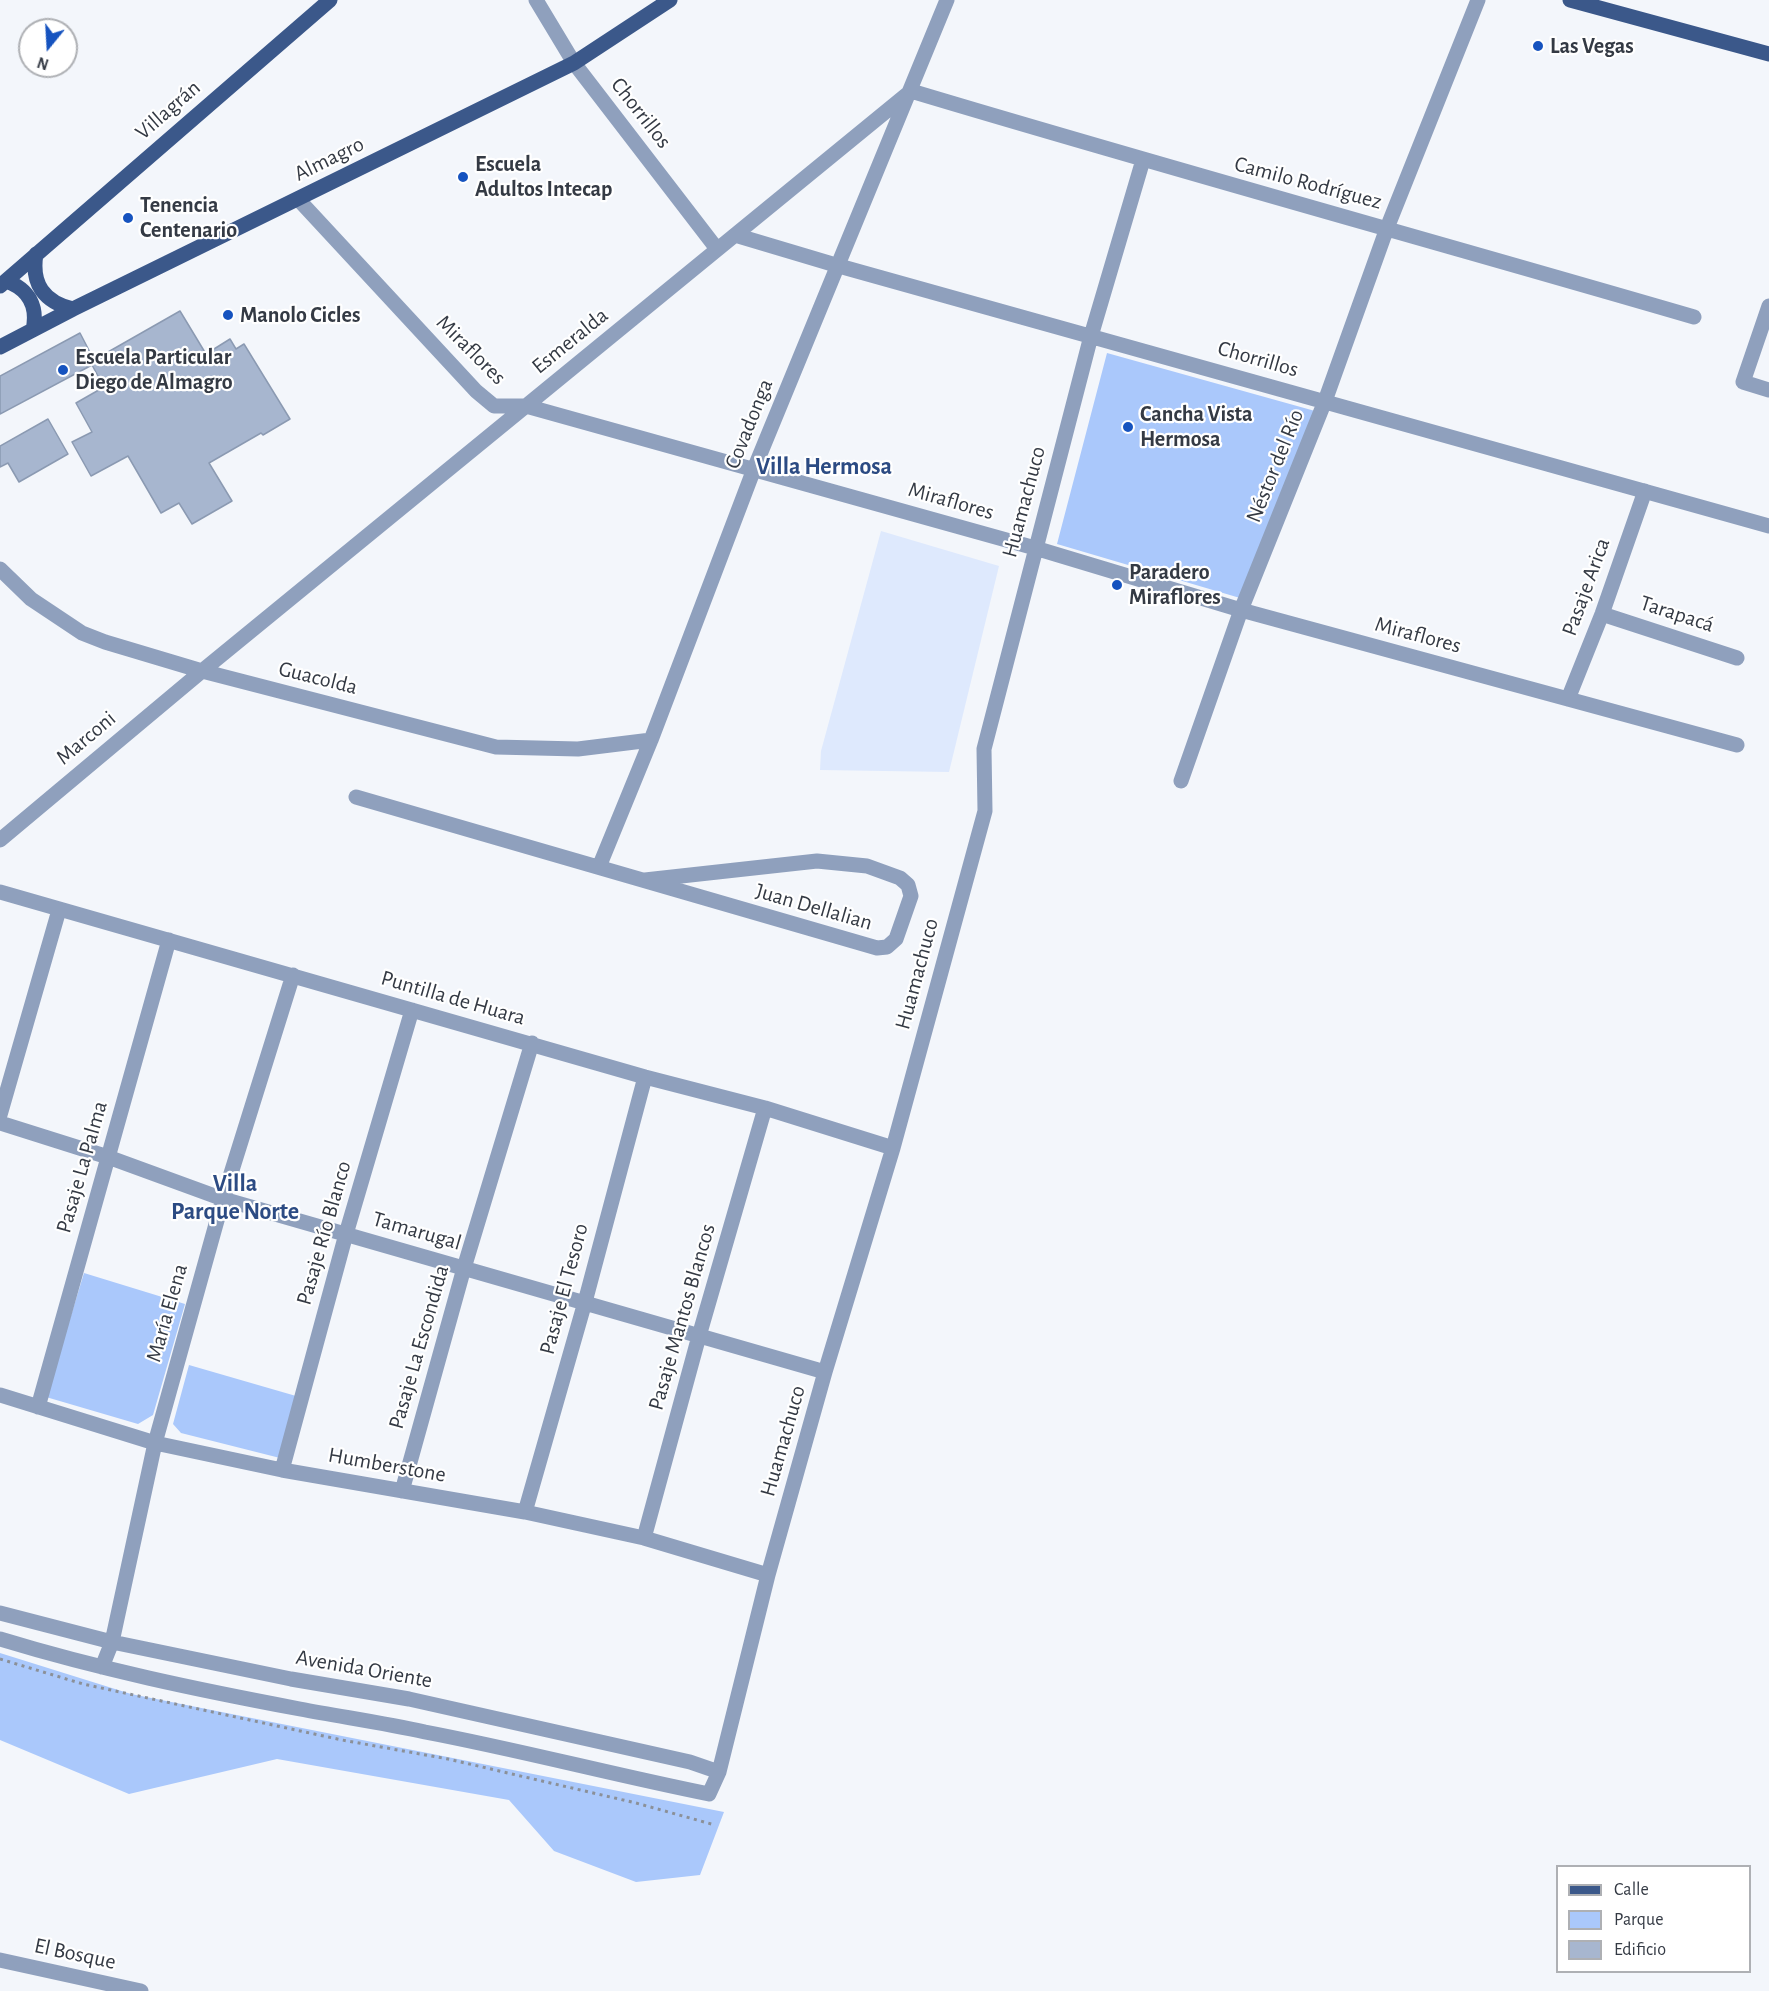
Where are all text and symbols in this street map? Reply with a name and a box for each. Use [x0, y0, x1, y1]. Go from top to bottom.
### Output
north arrow [18, 18, 78, 78]
place label: Las Vegas [1550, 33, 1634, 59]
marker: Las Vegas [1531, 39, 1545, 53]
text: N [35, 54, 51, 73]
street label: Chorrillos [605, 72, 677, 154]
street label: Villagrán [130, 75, 206, 145]
street label: Almagro [290, 131, 368, 187]
place label: Escuela Adultos Intecap [475, 151, 612, 202]
street label: Camilo Rodríguez [1231, 151, 1385, 215]
marker: Escuela Adultos Intecap [456, 170, 470, 184]
place label: Tenencia Centenario [140, 192, 237, 243]
marker: Tenencia Centenario [121, 211, 135, 225]
place label: Manolo Cicles [240, 302, 360, 328]
street label: Esmeralda [527, 302, 613, 380]
marker: Manolo Cicles [221, 308, 235, 322]
street label: Miraflores [431, 310, 511, 390]
street label: Chorrillos [1215, 335, 1301, 383]
place label: Escuela Particular Diego de Almagro [75, 344, 233, 396]
marker: Escuela Particular Diego de Almagro [56, 363, 70, 377]
street label: Covadonga [719, 375, 779, 473]
place label: Cancha Vista Hermosa [1140, 401, 1253, 452]
street label: Néstor del Río [1240, 406, 1310, 526]
marker: Cancha Vista Hermosa [1121, 420, 1135, 434]
street label: Huamachuco [996, 443, 1052, 561]
district label: Villa Hermosa [756, 453, 892, 481]
street label: Miraflores [905, 476, 997, 526]
street label: Pasaje Arica [1556, 534, 1616, 640]
place label: Paradero Miraflores [1129, 559, 1221, 610]
marker: Paradero Miraflores [1110, 578, 1124, 592]
street label: Tarapacá [1637, 590, 1717, 638]
street label: Miraflores [1372, 611, 1464, 659]
street label: Guacolda [276, 655, 360, 701]
street label: Marconi [51, 705, 121, 771]
street label: Juan Dellalian [753, 878, 875, 936]
street label: Huamachuco [889, 915, 945, 1033]
street label: Puntilla de Huara [378, 965, 528, 1031]
street label: Pasaje La Palma [51, 1098, 113, 1236]
street label: Pasaje Río Blanco [291, 1158, 357, 1308]
district label: Villa Parque Norte [171, 1170, 299, 1226]
street label: Tamarugal [370, 1206, 464, 1256]
street label: Pasaje El Tesoro [534, 1221, 594, 1357]
street label: Pasaje Mantos Blancos [643, 1221, 721, 1413]
street label: María Elena [140, 1261, 194, 1365]
street label: Pasaje La Escondida [383, 1262, 455, 1432]
street label: Huamachuco [755, 1383, 811, 1499]
street label: Humberstone [326, 1442, 448, 1488]
street label: Avenida Oriente [294, 1644, 434, 1694]
legend [1556, 1865, 1751, 1973]
text: Calle [1614, 1881, 1649, 1899]
text: Parque [1614, 1911, 1663, 1929]
street label: El Bosque [32, 1932, 118, 1976]
text: Edificio [1614, 1941, 1666, 1959]

